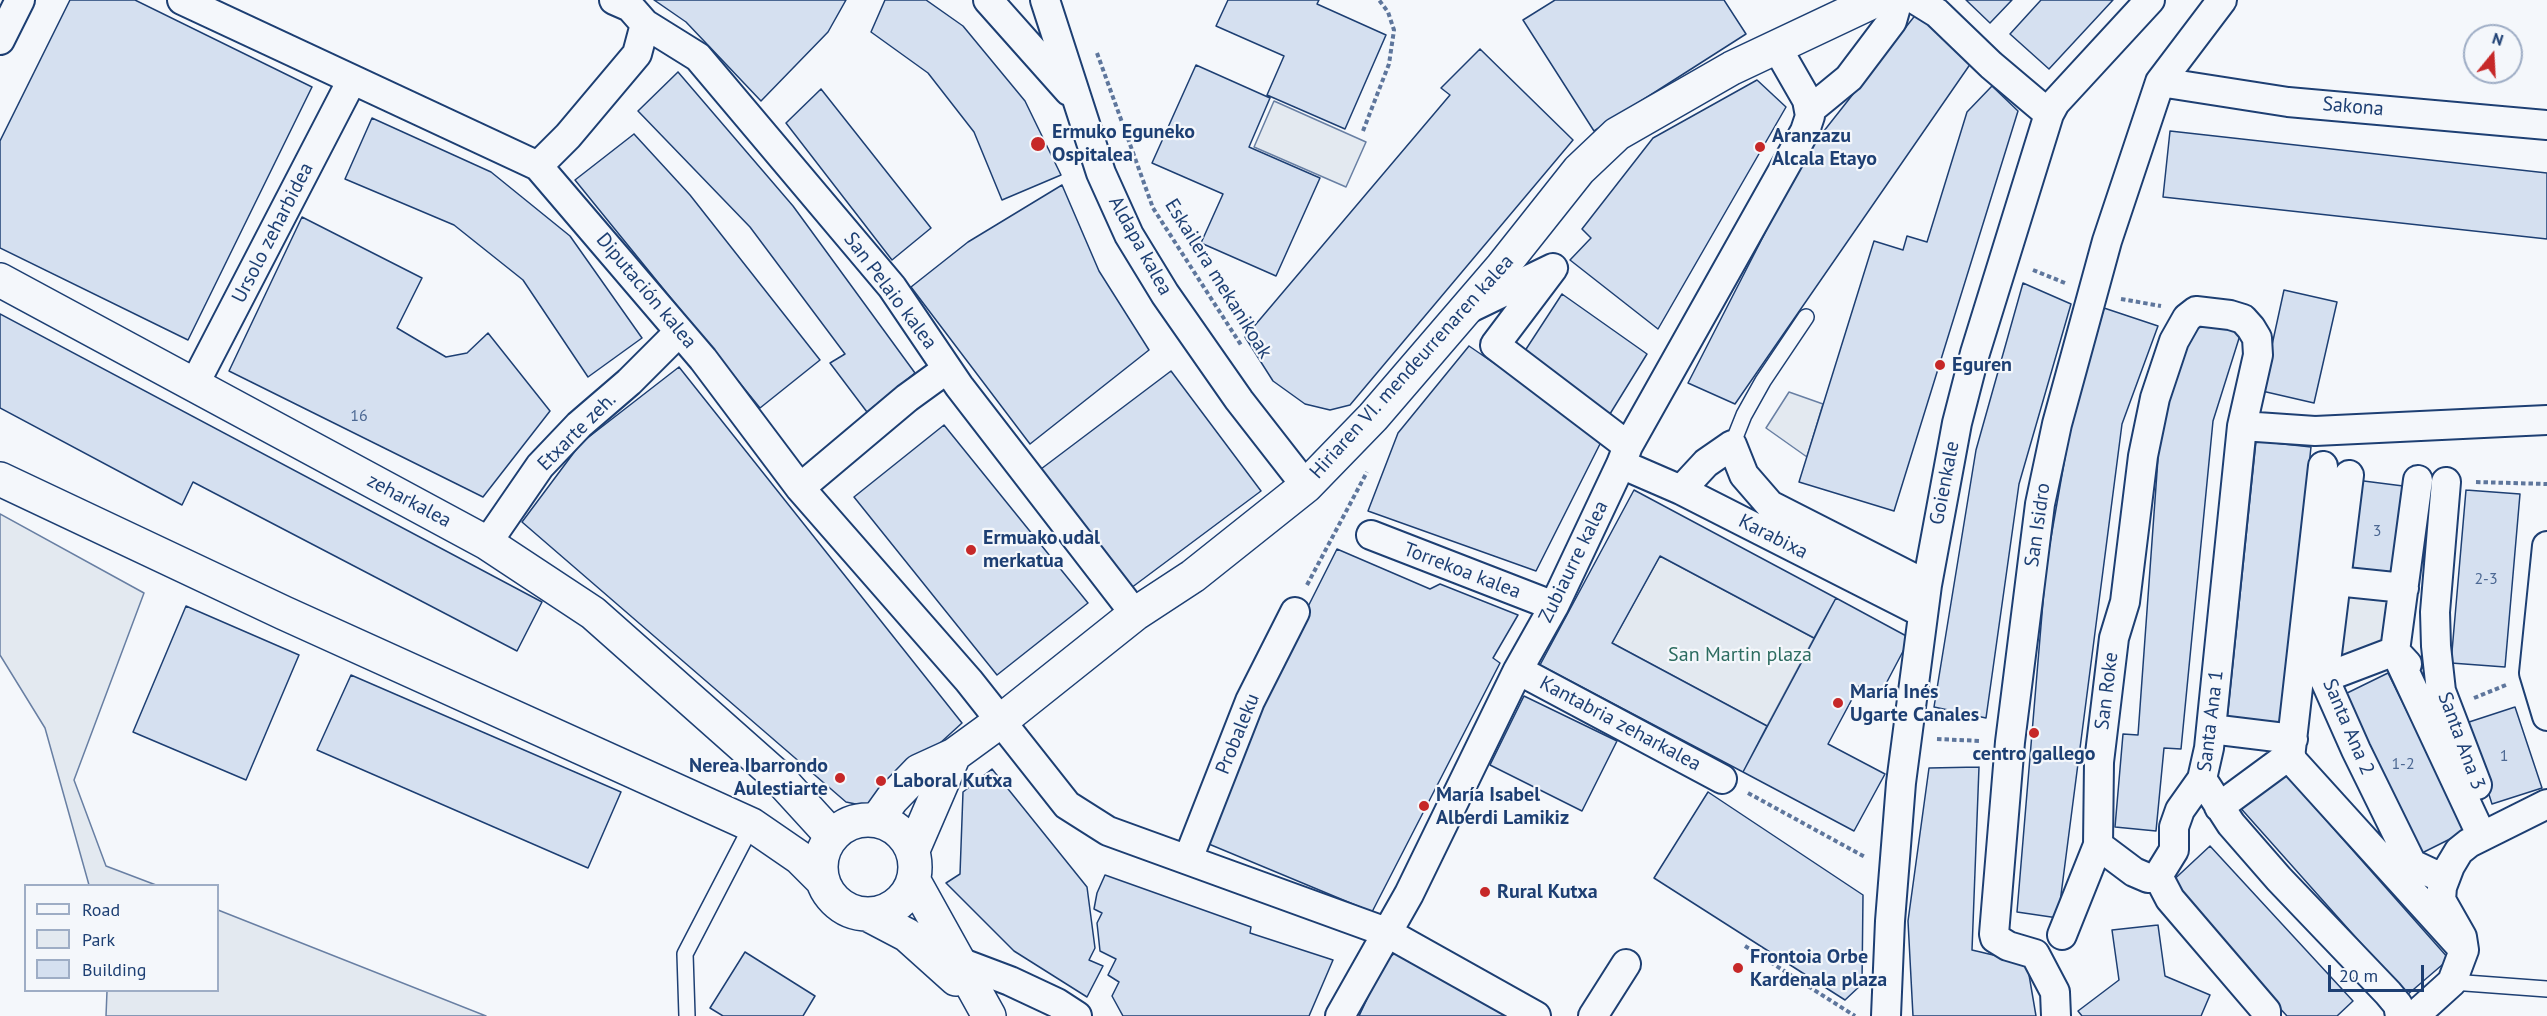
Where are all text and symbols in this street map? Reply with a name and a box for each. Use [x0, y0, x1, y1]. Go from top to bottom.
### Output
north arrow [2463, 24, 2523, 84]
text: N [2490, 28, 2506, 50]
street label: Sakona [2321, 92, 2385, 122]
place label: Ermuko Eguneko Ospitalea [1052, 120, 1195, 167]
place label: Aranzazu Alcala Etayo [1772, 124, 1877, 171]
marker: Ermuko Eguneko Ospitalea [1029, 135, 1047, 153]
marker: Aranzazu Alcala Etayo [1753, 140, 1767, 154]
street label: Ursolo zeharbidea [227, 159, 319, 307]
street label: Aldapa kalea [1103, 192, 1177, 300]
street label: Eskailera mekanikoak [1159, 195, 1277, 363]
street label: Diputación kalea [591, 228, 701, 354]
street label: San Pelaio kalea [838, 228, 942, 354]
street label: Hiriaren VI. mendeurrenaren kalea [1305, 250, 1519, 484]
place label: Eguren [1952, 353, 2012, 377]
marker: Eguren [1933, 358, 1947, 372]
street label: Etxarte zeh. [533, 388, 621, 476]
house number: 16 [350, 406, 368, 426]
street label: Goienkale [1925, 439, 1965, 527]
street label: zeharkalea [363, 469, 455, 533]
street label: San Isidro [2020, 481, 2056, 569]
street label: Zubiaurre kalea [1534, 497, 1614, 627]
street label: Karabixa [1734, 509, 1812, 565]
house number: 3 [2373, 521, 2381, 541]
place label: Ermuako udal merkatua [983, 526, 1100, 573]
street label: Torrekoa kalea [1400, 538, 1524, 604]
marker: Ermuako udal merkatua [964, 543, 978, 557]
house number: 2-3 [2474, 569, 2498, 589]
park label: San Martin plaza [1668, 643, 1812, 667]
street label: San Roke [2090, 651, 2124, 731]
street label: Santa Ana 1 [2193, 669, 2229, 773]
street label: Kantabria zeharkalea [1535, 671, 1705, 777]
street label: Santa Ana 2 [2317, 675, 2379, 779]
place label: María Inés Ugarte Canales [1850, 680, 1979, 727]
street label: Santa Ana 3 [2432, 689, 2490, 793]
street label: Probaleku [1211, 690, 1265, 778]
marker: María Inés Ugarte Canales [1831, 696, 1845, 710]
marker: centro gallego [2027, 726, 2041, 740]
place label: centro gallego [1972, 742, 2096, 766]
house number: 1 [2500, 746, 2508, 766]
place label: Nerea Ibarrondo Aulestiarte [689, 754, 828, 801]
house number: 1-2 [2391, 754, 2415, 774]
place label: Laboral Kutxa [893, 769, 1013, 793]
marker: Nerea Ibarrondo Aulestiarte [833, 771, 847, 785]
marker: Laboral Kutxa [874, 774, 888, 788]
place label: María Isabel Alberdi Lamikiz [1436, 783, 1569, 830]
marker: María Isabel Alberdi Lamikiz [1417, 799, 1431, 813]
place label: Rural Kutxa [1497, 880, 1598, 904]
legend [24, 884, 219, 992]
marker: Rural Kutxa [1478, 885, 1492, 899]
text: Road [82, 898, 120, 921]
text: Park [82, 928, 115, 951]
place label: Frontoia Orbe Kardenala plaza [1750, 945, 1887, 992]
scale bar [2331, 953, 2427, 991]
text: Building [82, 958, 146, 981]
marker: Frontoia Orbe Kardenala plaza [1731, 961, 1745, 975]
text: 20 m [2339, 964, 2378, 987]

